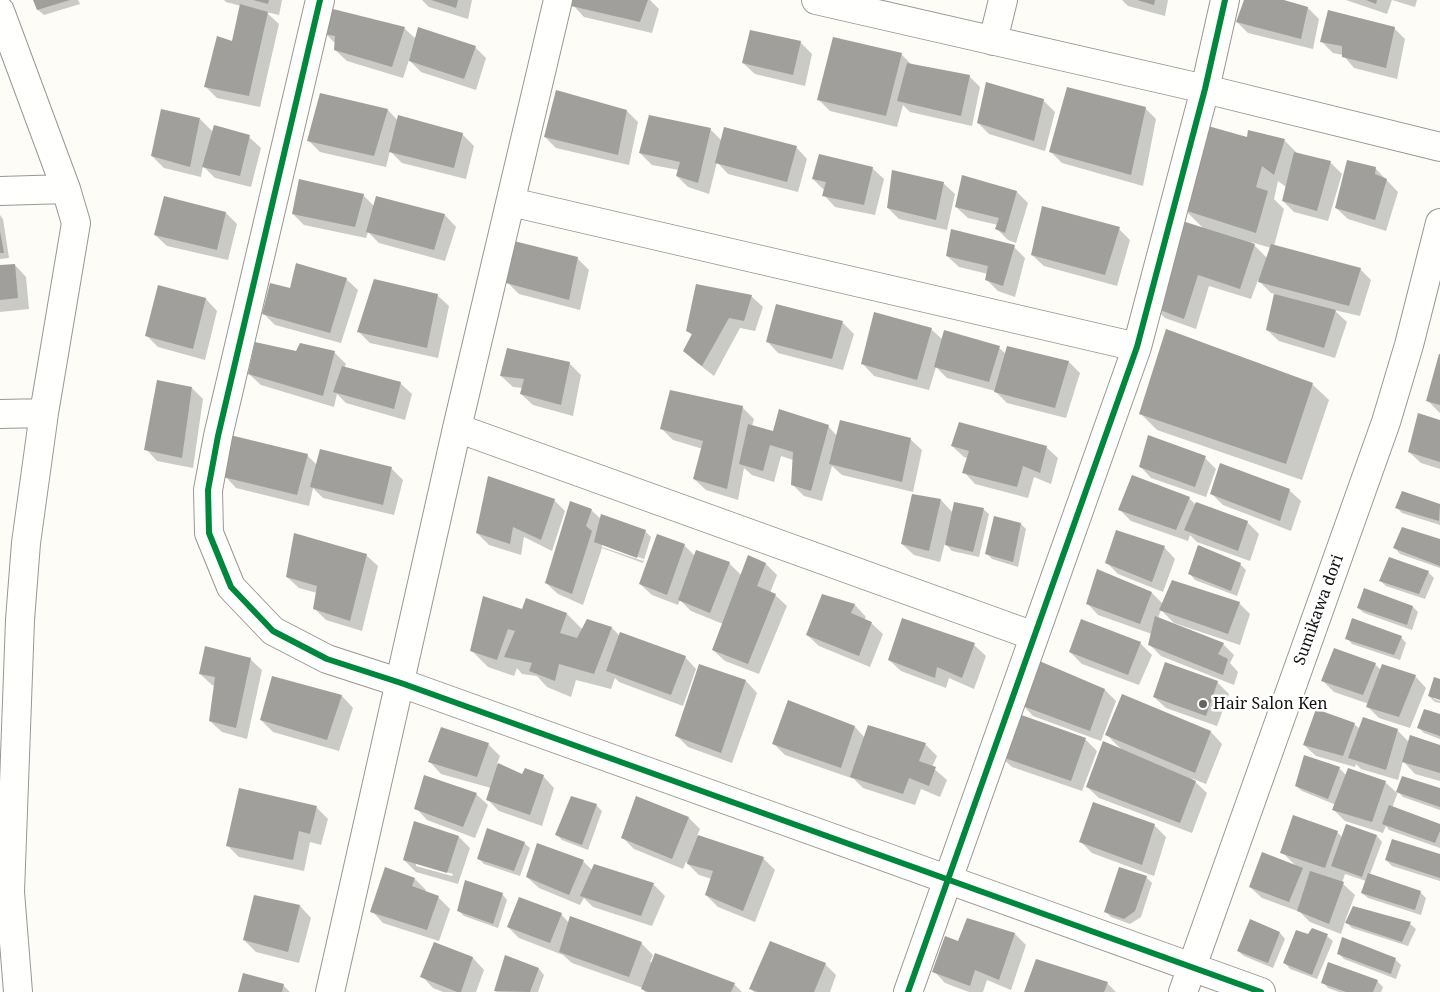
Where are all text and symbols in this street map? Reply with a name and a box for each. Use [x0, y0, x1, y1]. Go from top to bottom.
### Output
street label: Sumikawa dori [1290, 552, 1348, 668]
place label: Hair Salon Ken [1213, 694, 1328, 714]
marker: Hair Salon Ken [1197, 698, 1209, 710]

